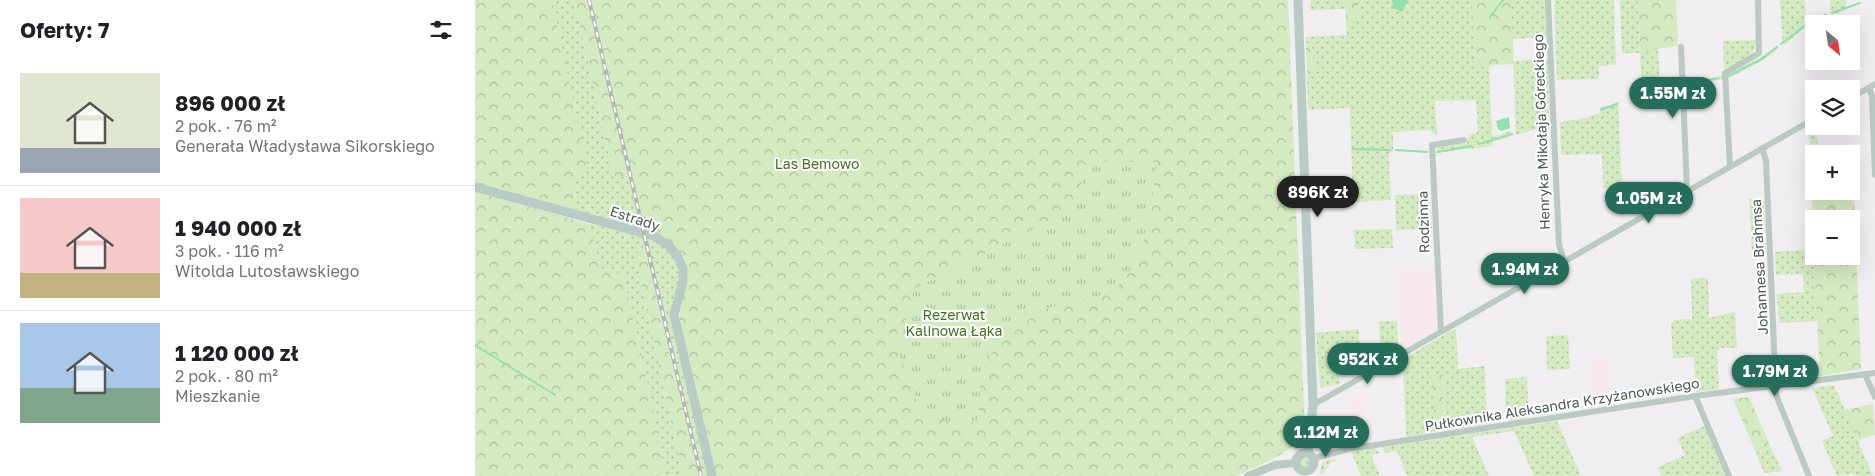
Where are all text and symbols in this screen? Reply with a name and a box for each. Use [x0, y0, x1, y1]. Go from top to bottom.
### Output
north arrow [1805, 15, 1860, 70]
map controls [1805, 15, 1860, 265]
icon: filters [427, 16, 455, 44]
text: Oferty: 7 [20, 17, 109, 43]
street label: Henryka Mikołaja Góreckiego [1529, 34, 1553, 230]
pin: 1.55M zł [1621, 76, 1725, 119]
button: layers [1805, 80, 1860, 135]
text: 1.55M zł [1640, 83, 1706, 103]
text: 896 000 zł [175, 90, 285, 116]
icon: home [60, 93, 120, 153]
text: 2 pok. · 76 m² [175, 116, 277, 136]
text: Generała Władysława Sikorskiego [175, 136, 435, 156]
button: + [1805, 145, 1860, 200]
park label: Las Bemowo [775, 155, 859, 172]
pin: 896K zł [1272, 176, 1364, 218]
text: 896K zł [1288, 182, 1348, 202]
pin: 1.05M zł [1597, 182, 1701, 224]
text: 1.05M zł [1616, 188, 1682, 208]
street label: Rodzinna [1413, 191, 1433, 253]
street label: Johannesa Brahmsa [1747, 199, 1771, 335]
street label: Estrady [608, 202, 662, 234]
button: − [1805, 210, 1860, 265]
text: 1 940 000 zł [175, 215, 301, 241]
icon: home [60, 218, 120, 278]
text: 3 pok. · 116 m² [175, 241, 284, 261]
pin: 1.94M zł [1473, 252, 1577, 295]
text: 1.94M zł [1492, 259, 1558, 279]
text: Witolda Lutosławskiego [175, 261, 359, 281]
park label: Rezerwat Kalinowa Łąka [906, 306, 1003, 339]
text: 1 120 000 zł [175, 340, 298, 366]
pin: 952K zł [1322, 342, 1414, 385]
icon: home [60, 343, 120, 403]
text: 952K zł [1338, 349, 1398, 369]
pin: 1.79M zł [1723, 354, 1827, 397]
text: 1.79M zł [1743, 361, 1807, 381]
text: 2 pok. · 80 m² [175, 366, 278, 386]
street label: Pułkownika Aleksandra Krzyżanowskiego [1423, 374, 1701, 434]
text: Mieszkanie [175, 386, 260, 406]
pin: 1.12M zł [1274, 416, 1378, 458]
text: 1.12M zł [1294, 422, 1358, 442]

